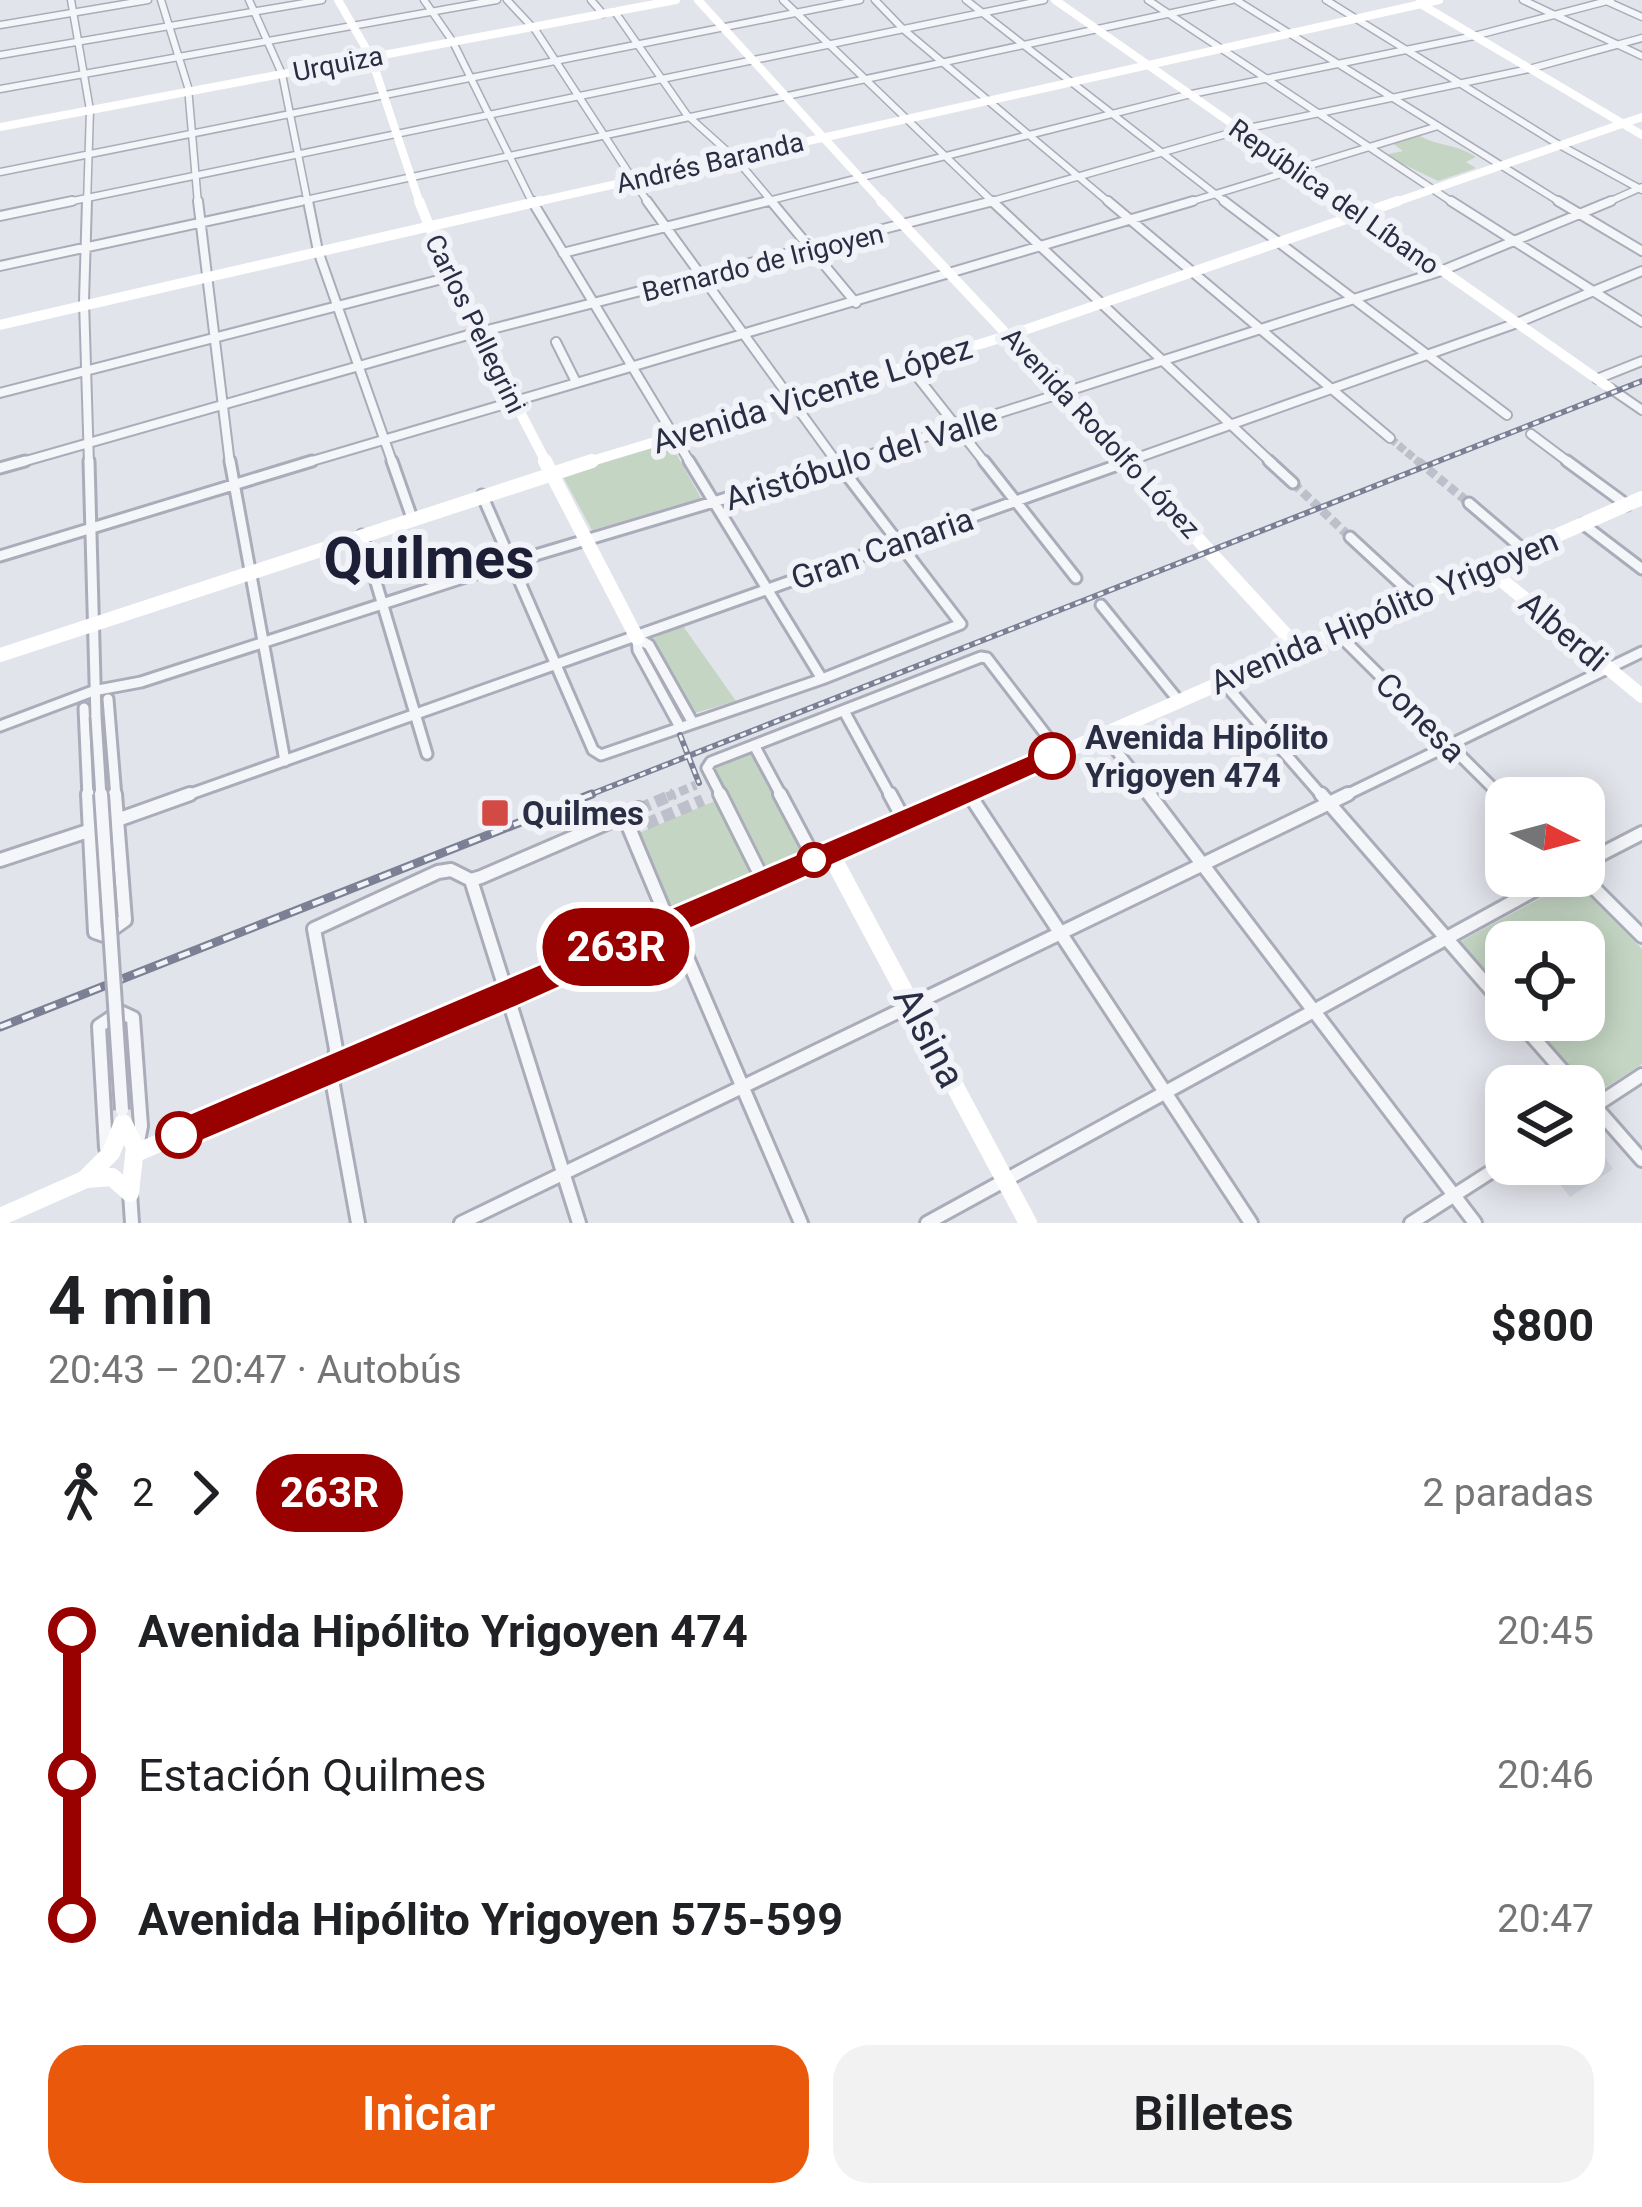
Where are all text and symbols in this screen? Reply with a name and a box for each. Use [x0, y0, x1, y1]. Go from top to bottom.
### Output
street label: Urquiza [290, 40, 386, 88]
street label: República del Líbano [1223, 112, 1445, 282]
street label: Andrés Baranda [613, 126, 807, 200]
street label: Bernardo de Irigoyen [639, 218, 887, 308]
street label: Carlos Pellegrini [418, 229, 532, 419]
street label: Avenida Rodolfo López [995, 321, 1207, 545]
street label: Avenida Vicente López [647, 327, 977, 462]
street label: Aristóbulo del Valle [720, 398, 1002, 518]
street label: Gran Canaria [786, 499, 978, 598]
street label: Avenida Hipólito Yrigoyen [1204, 520, 1564, 702]
district label: Quilmes [324, 525, 534, 592]
street label: Alberdi [1512, 583, 1616, 679]
street label: Conesa [1368, 664, 1474, 770]
place label: Avenida Hipólito Yrigoyen 474 [1085, 718, 1328, 795]
marker: Avenida Hipólito Yrigoyen 474 [1030, 734, 1074, 778]
north arrow [1485, 777, 1605, 897]
map controls [1485, 777, 1605, 1185]
place label: Quilmes [522, 794, 644, 833]
marker: Quilmes [479, 797, 511, 829]
unlabelled marker [798, 844, 830, 876]
line badge: 263R [532, 908, 700, 986]
button: locate [1485, 921, 1605, 1041]
text: 263R [566, 922, 666, 971]
street label: Alsina [884, 979, 975, 1096]
button: layers [1485, 1065, 1605, 1185]
unlabelled marker [157, 1113, 201, 1157]
text: 4 min [48, 1263, 213, 1340]
text: $800 [1491, 1299, 1594, 1352]
text: 20:43 – 20:47 · Autobús [48, 1347, 462, 1393]
icon: walk [48, 1460, 114, 1526]
icon: forward [172, 1460, 238, 1526]
text: 263R [280, 1468, 379, 1517]
text: 2 [132, 1470, 154, 1516]
text: 2 paradas [1422, 1470, 1594, 1516]
text: Avenida Hipólito Yrigoyen 474 [138, 1605, 748, 1658]
text: 20:45 [1497, 1608, 1594, 1654]
text: Estación Quilmes [138, 1749, 486, 1802]
text: 20:46 [1497, 1752, 1594, 1798]
text: Avenida Hipólito Yrigoyen 575-599 [138, 1893, 843, 1946]
text: 20:47 [1497, 1896, 1594, 1942]
button: Iniciar [48, 2045, 809, 2183]
button: Billetes [833, 2045, 1594, 2183]

